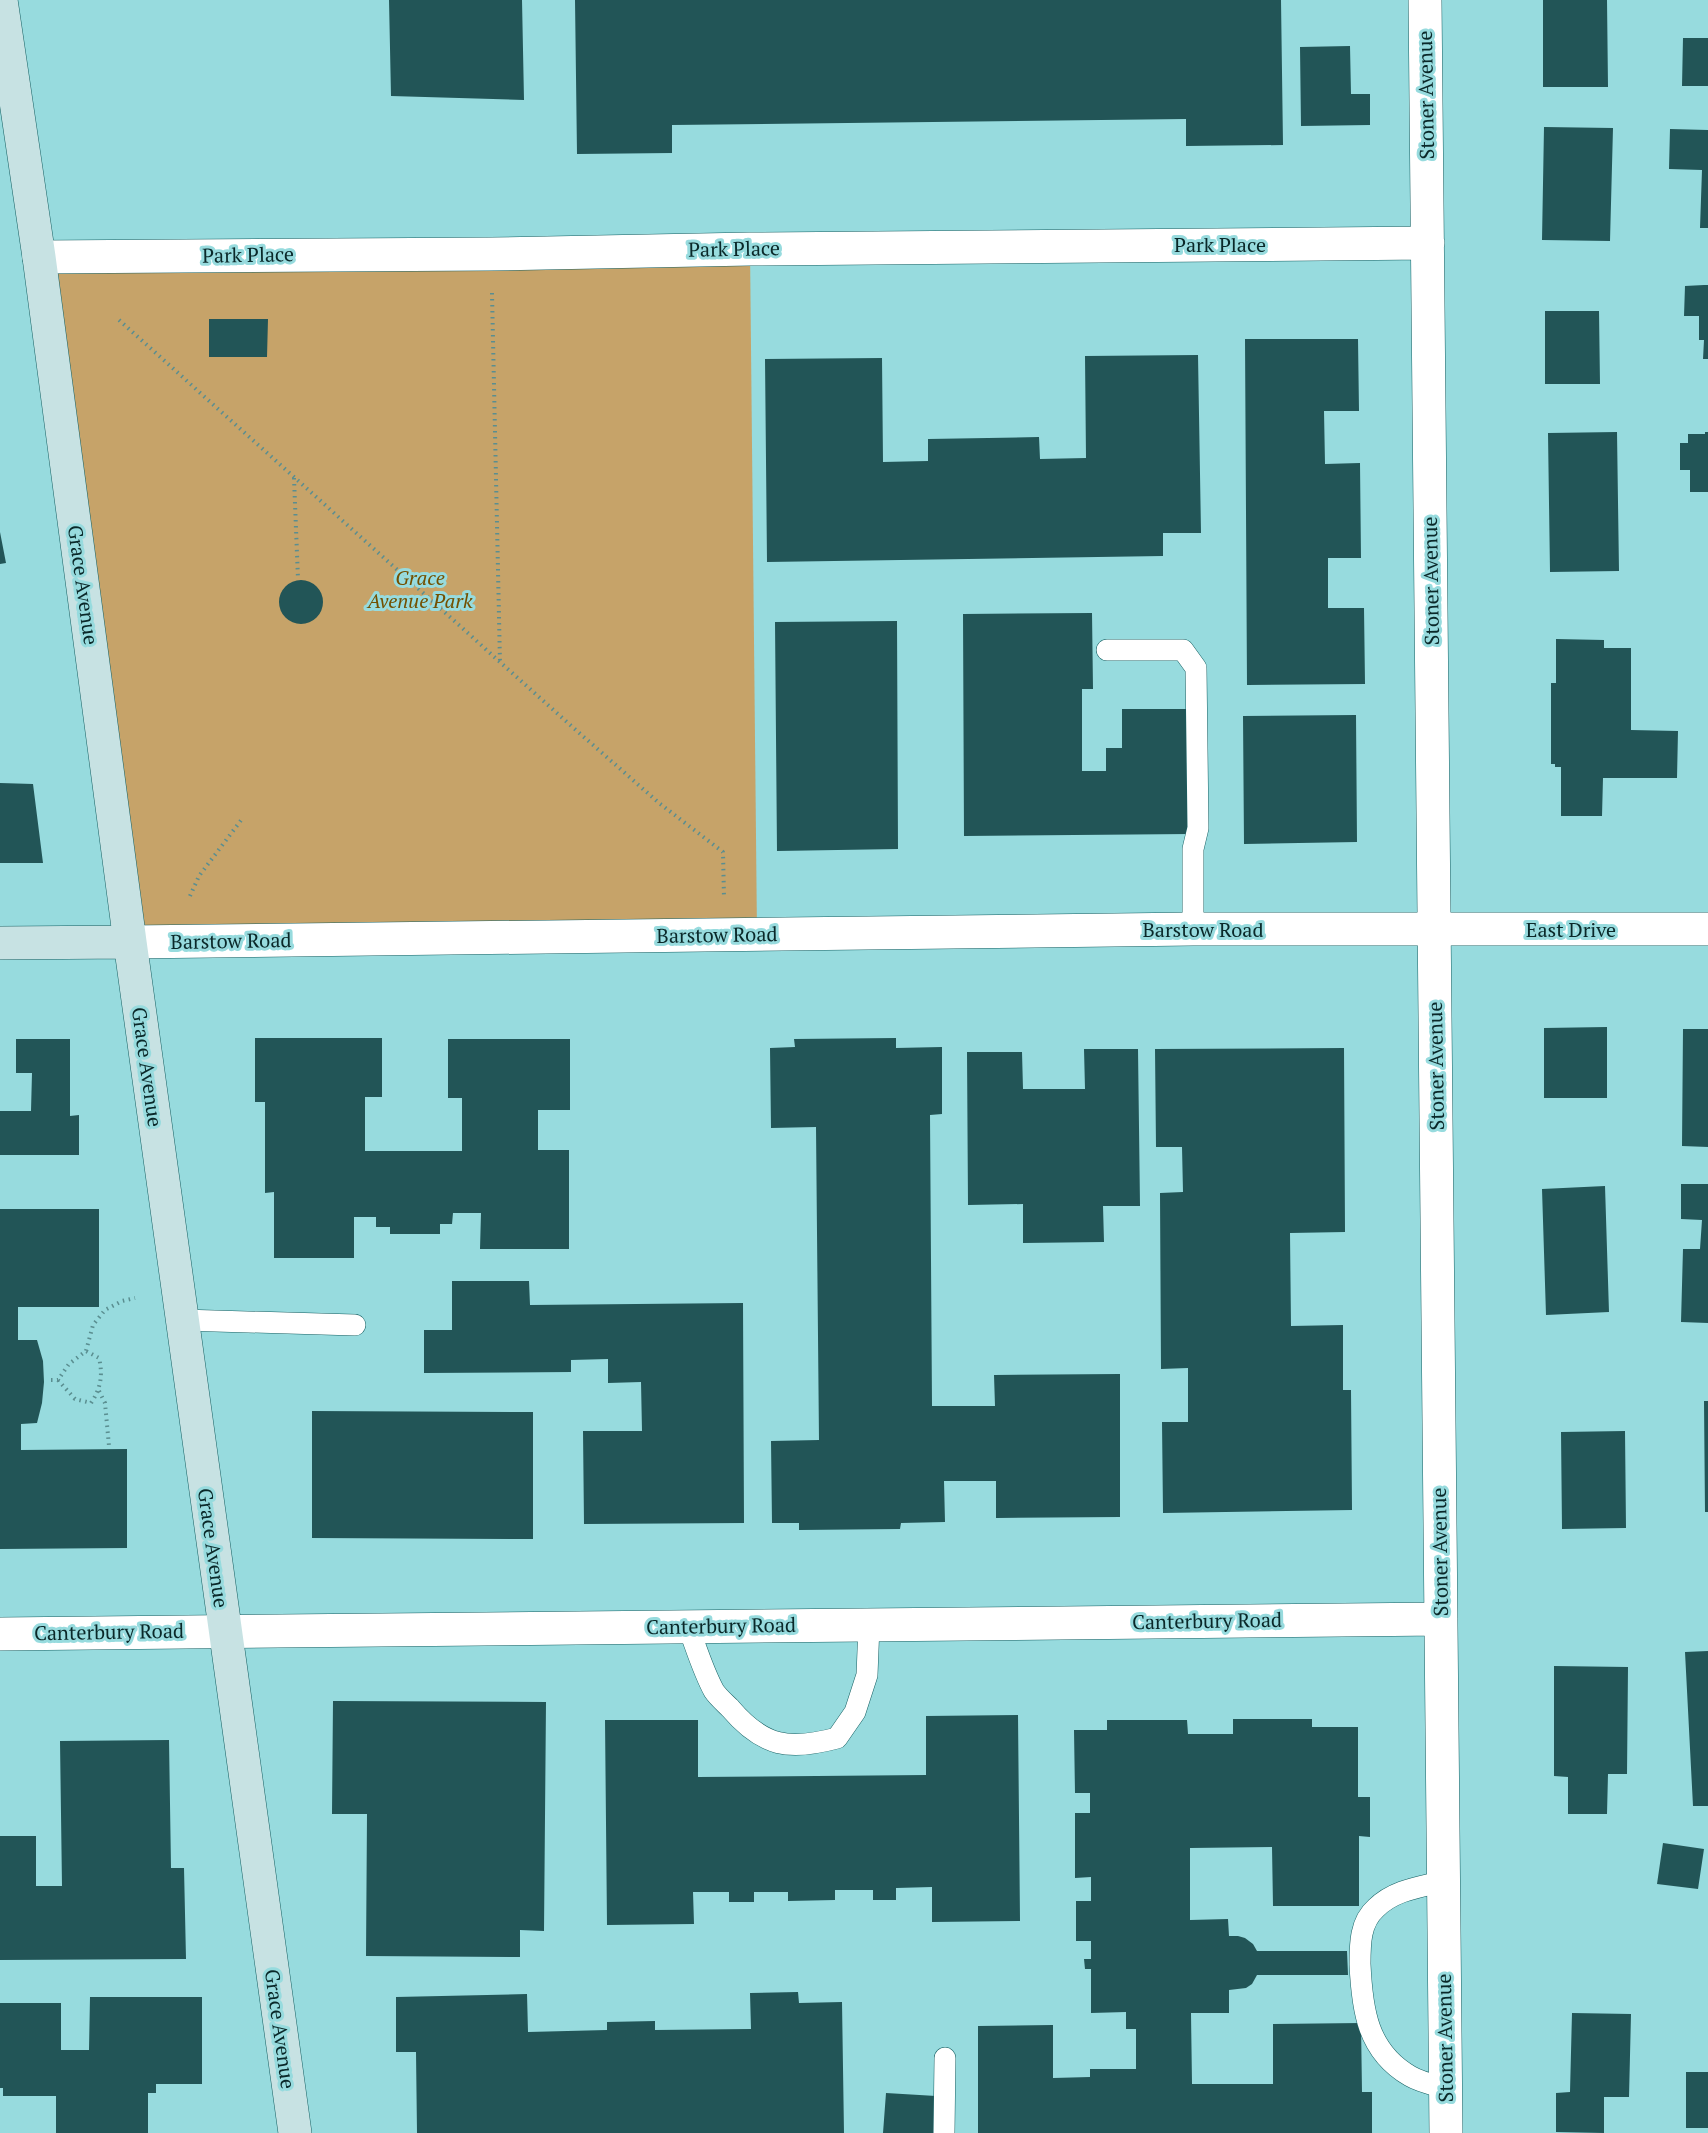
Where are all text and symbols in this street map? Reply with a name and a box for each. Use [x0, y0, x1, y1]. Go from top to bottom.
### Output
street label: Stoner Avenue [1411, 30, 1440, 160]
street label: Park Place [1174, 231, 1266, 258]
street label: Park Place [688, 234, 780, 263]
street label: Park Place [202, 240, 294, 269]
street label: Stoner Avenue [1416, 516, 1445, 646]
street label: Grace Avenue [62, 523, 105, 646]
park label: Grace Avenue Park [366, 564, 473, 614]
street label: Barstow Road [1142, 916, 1264, 943]
street label: East Drive [1526, 916, 1616, 943]
street label: Barstow Road [656, 920, 778, 949]
street label: Barstow Road [170, 926, 292, 955]
street label: Stoner Avenue [1421, 1001, 1450, 1131]
street label: Grace Avenue [126, 1005, 169, 1128]
street label: Grace Avenue [192, 1486, 235, 1609]
street label: Stoner Avenue [1425, 1487, 1454, 1617]
street label: Canterbury Road [1132, 1606, 1282, 1635]
street label: Canterbury Road [646, 1611, 796, 1640]
street label: Canterbury Road [34, 1617, 184, 1646]
street label: Grace Avenue [259, 1967, 302, 2090]
street label: Stoner Avenue [1430, 1973, 1459, 2103]

